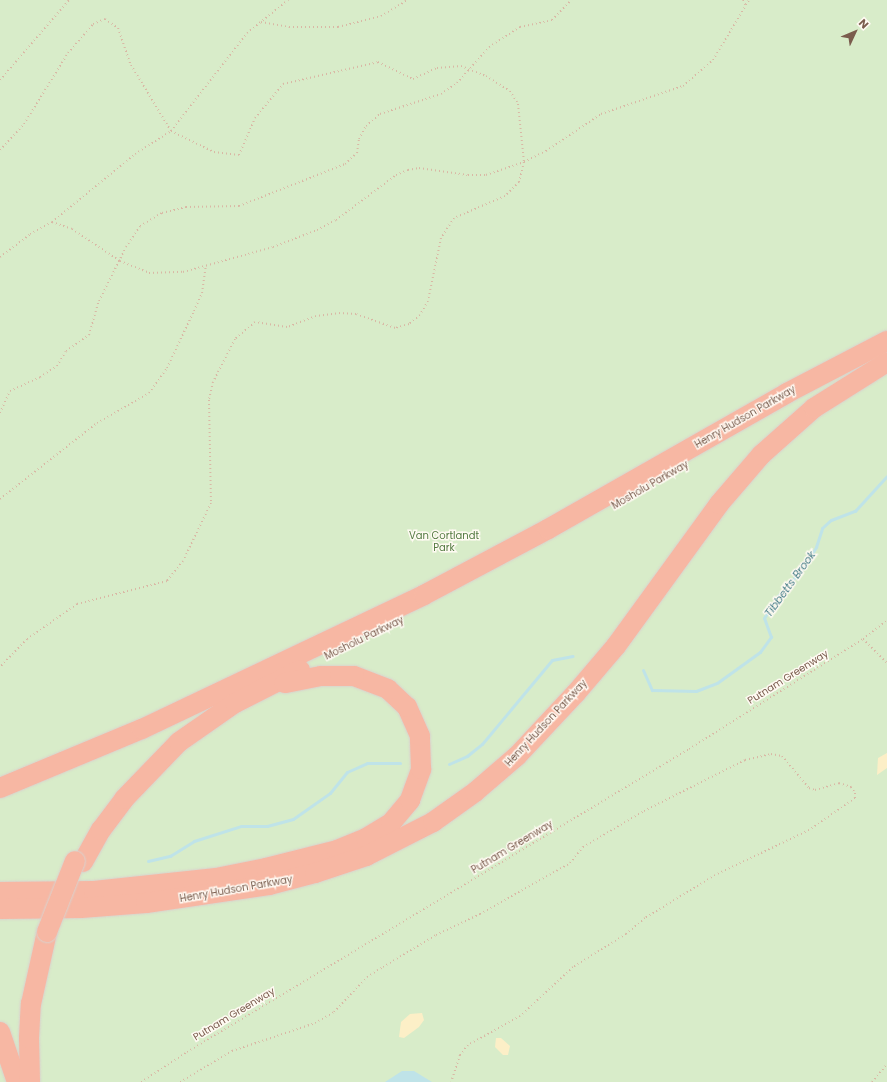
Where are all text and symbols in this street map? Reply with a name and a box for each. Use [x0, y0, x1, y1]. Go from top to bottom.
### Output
north arrow [835, 12, 875, 52]
text: N [855, 15, 872, 32]
street label: Henry Hudson Parkway [692, 383, 798, 451]
street label: Mosholu Parkway [610, 458, 690, 512]
park label: Van Cortlandt Park [409, 529, 479, 552]
water label: Tibbetts Brook [762, 549, 818, 619]
street label: Mosholu Parkway [322, 614, 406, 662]
street label: Putnam Greenway [745, 647, 831, 707]
street label: Henry Hudson Parkway [503, 677, 589, 769]
street label: Putnam Greenway [469, 818, 555, 876]
street label: Henry Hudson Parkway [179, 873, 293, 905]
street label: Putnam Greenway [191, 985, 277, 1043]

